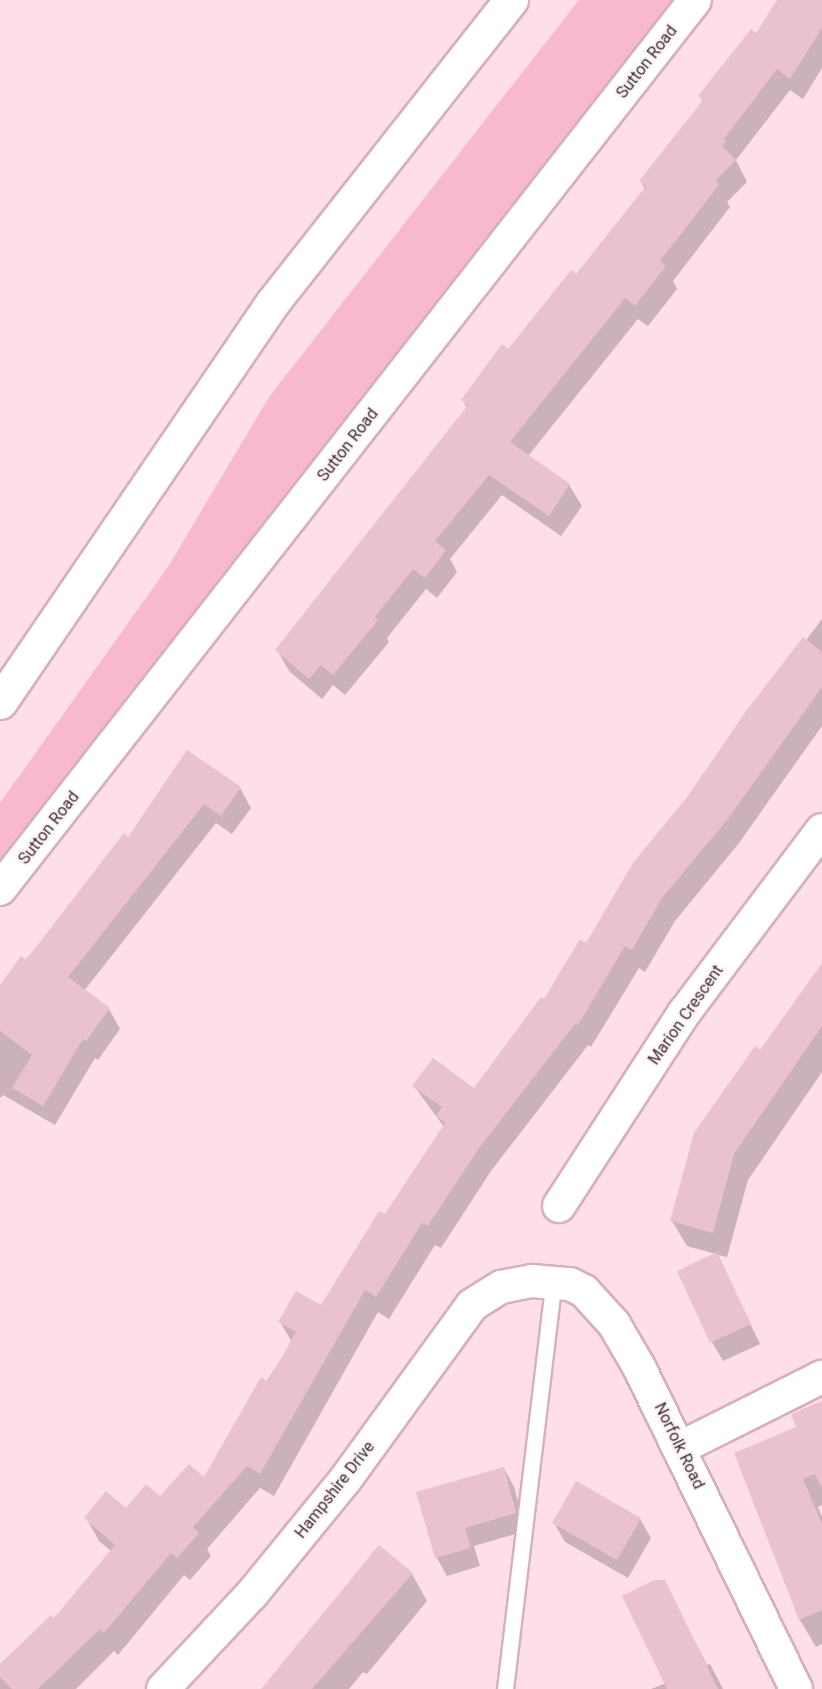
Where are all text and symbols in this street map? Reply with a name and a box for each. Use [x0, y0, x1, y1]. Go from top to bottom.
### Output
street label: Sutton Road [613, 22, 681, 102]
street label: Sutton Road [314, 405, 382, 485]
street label: Sutton Road [15, 788, 83, 868]
street label: Marion Crescent [645, 961, 727, 1069]
street label: Norfolk Road [650, 1400, 708, 1492]
street label: Hampshire Drive [291, 1438, 379, 1542]

